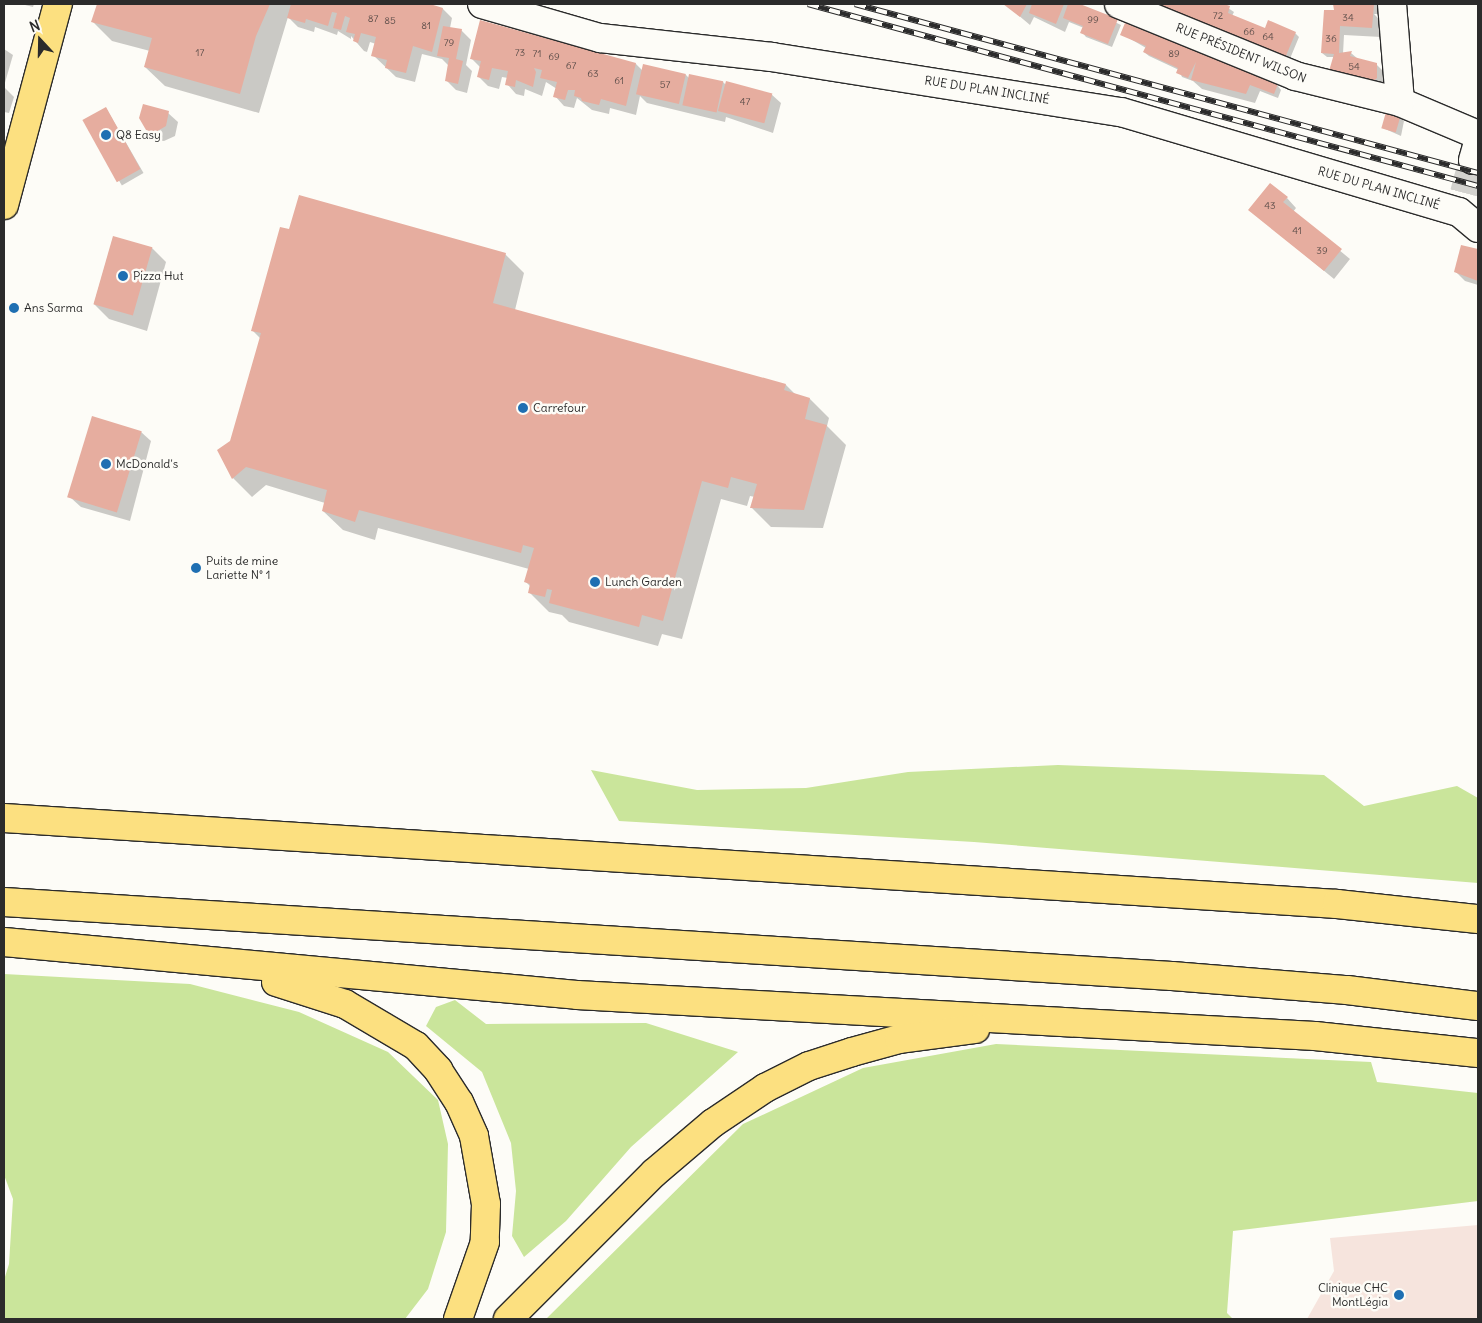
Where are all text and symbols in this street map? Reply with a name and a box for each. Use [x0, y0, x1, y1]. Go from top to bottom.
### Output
house number: 72 [1213, 10, 1223, 22]
house number: 34 [1342, 12, 1354, 24]
house number: 87 [368, 13, 378, 25]
house number: 99 [1087, 14, 1099, 26]
north arrow [15, 15, 65, 65]
house number: 85 [384, 15, 396, 27]
text: N [27, 16, 42, 36]
house number: 81 [421, 20, 431, 32]
street label: RUE PRÉSIDENT WILSON [1174, 20, 1308, 86]
house number: 66 [1243, 26, 1255, 38]
house number: 64 [1262, 31, 1274, 43]
house number: 36 [1325, 33, 1337, 45]
house number: 79 [444, 37, 454, 49]
house number: 17 [196, 47, 204, 59]
house number: 73 [515, 47, 525, 59]
house number: 71 [533, 48, 541, 60]
house number: 89 [1168, 48, 1180, 60]
house number: 69 [548, 51, 560, 63]
house number: 67 [566, 60, 576, 72]
house number: 54 [1348, 61, 1360, 73]
house number: 63 [587, 68, 599, 80]
street label: RUE DU PLAN INCLINÉ [923, 73, 1051, 107]
house number: 61 [614, 75, 624, 87]
house number: 57 [660, 79, 670, 91]
house number: 47 [740, 96, 750, 108]
place label: Q8 Easy [116, 128, 161, 142]
marker: Q8 Easy [100, 129, 112, 141]
street label: RUE DU PLAN INCLINÉ [1316, 164, 1442, 212]
house number: 43 [1264, 200, 1276, 212]
house number: 41 [1292, 225, 1302, 237]
house number: 39 [1316, 245, 1328, 257]
place label: Pizza Hut [133, 269, 184, 283]
marker: Pizza Hut [117, 270, 129, 282]
place label: Ans Sarma [24, 301, 83, 315]
marker: Ans Sarma [8, 302, 20, 314]
place label: Carrefour [533, 401, 586, 415]
marker: Carrefour [517, 402, 529, 414]
place label: McDonald's [116, 457, 178, 471]
marker: McDonald's [100, 458, 112, 470]
place label: Puits de mine Lariette N° 1 [206, 554, 278, 582]
marker: Puits de mine Lariette N° 1 [190, 562, 202, 574]
place label: Lunch Garden [605, 575, 682, 589]
marker: Lunch Garden [589, 576, 601, 588]
place label: Clinique CHC MontLégia [1318, 1281, 1388, 1309]
marker: Clinique CHC MontLégia [1392, 1288, 1406, 1302]

